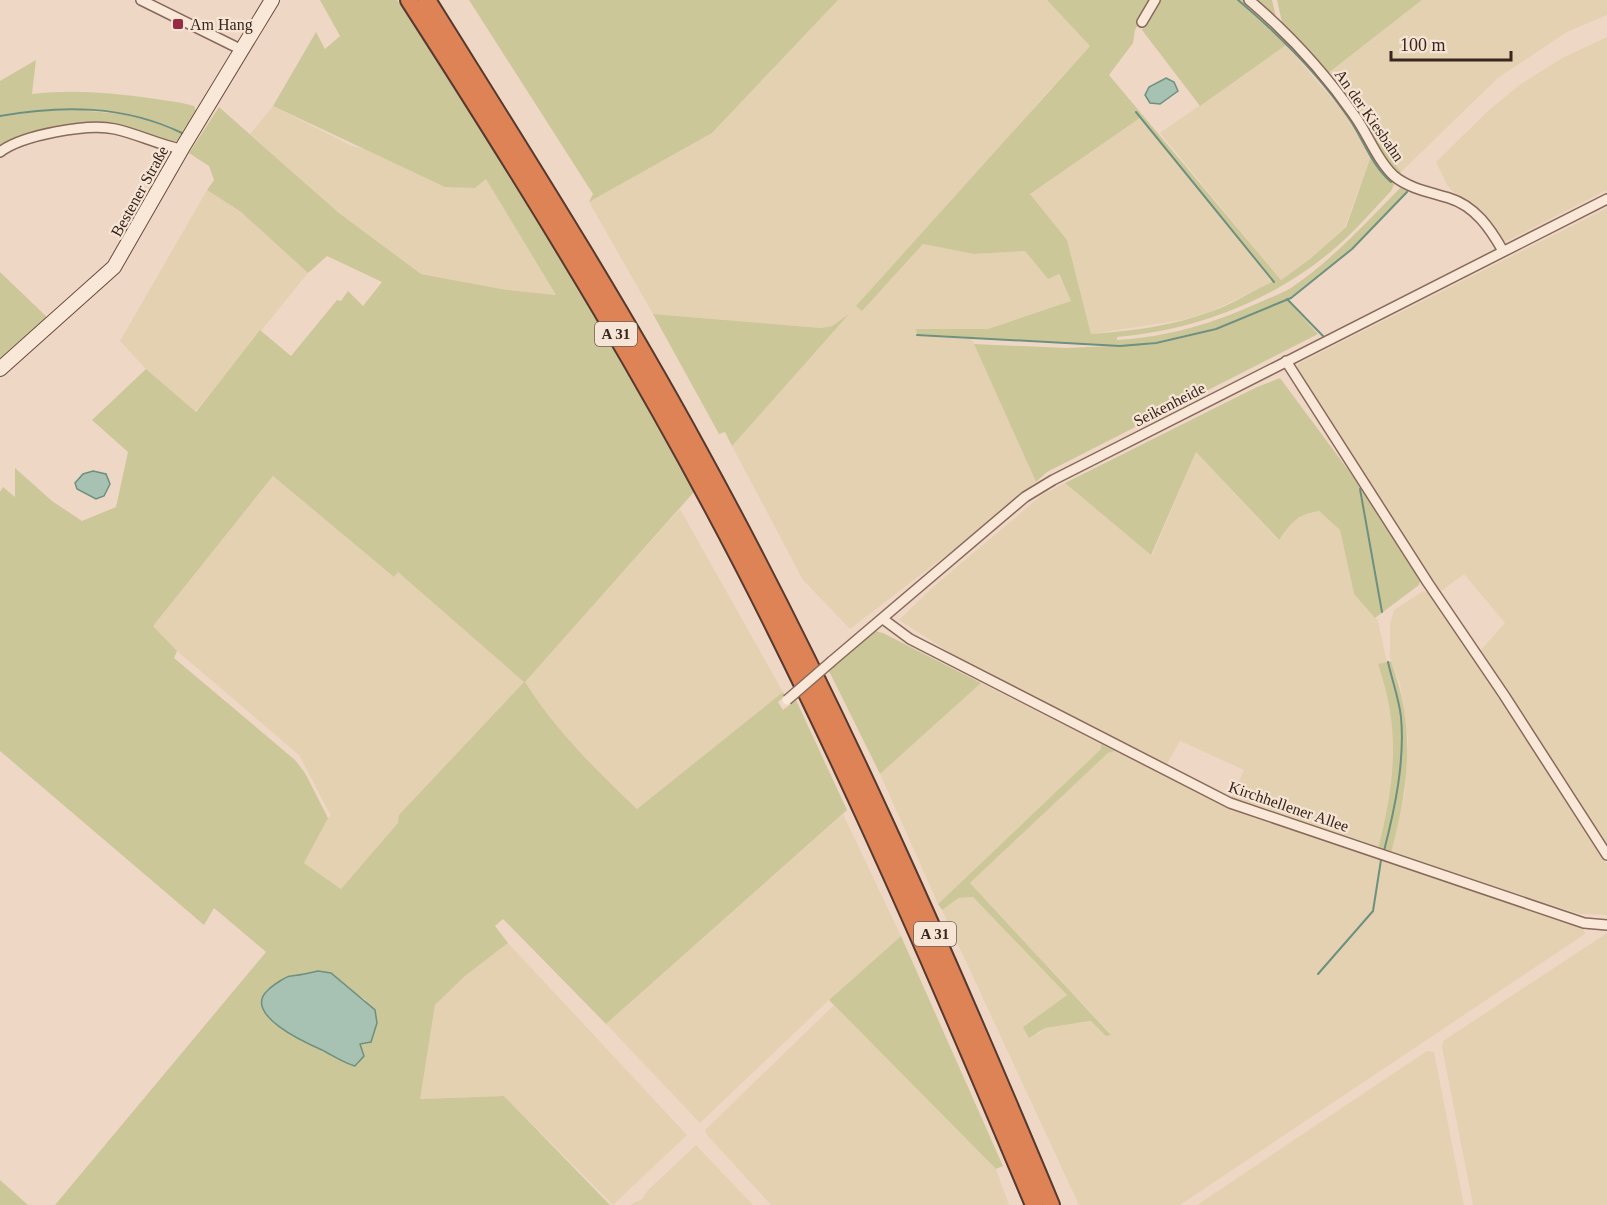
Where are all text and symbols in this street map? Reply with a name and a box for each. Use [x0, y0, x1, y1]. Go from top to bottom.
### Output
place label: Am Hang [190, 16, 253, 34]
marker: Am Hang [171, 17, 185, 31]
scale bar [1391, 24, 1511, 62]
text: 100 m [1400, 35, 1446, 55]
street label: An der Kiesbahn [1332, 66, 1408, 165]
street label: Bestener Straße [108, 143, 171, 239]
road number: A 31 [595, 322, 637, 346]
street label: Seikenheide [1131, 379, 1208, 430]
street label: Kirchhellener Allee [1227, 778, 1351, 835]
road number: A 31 [914, 922, 956, 946]

